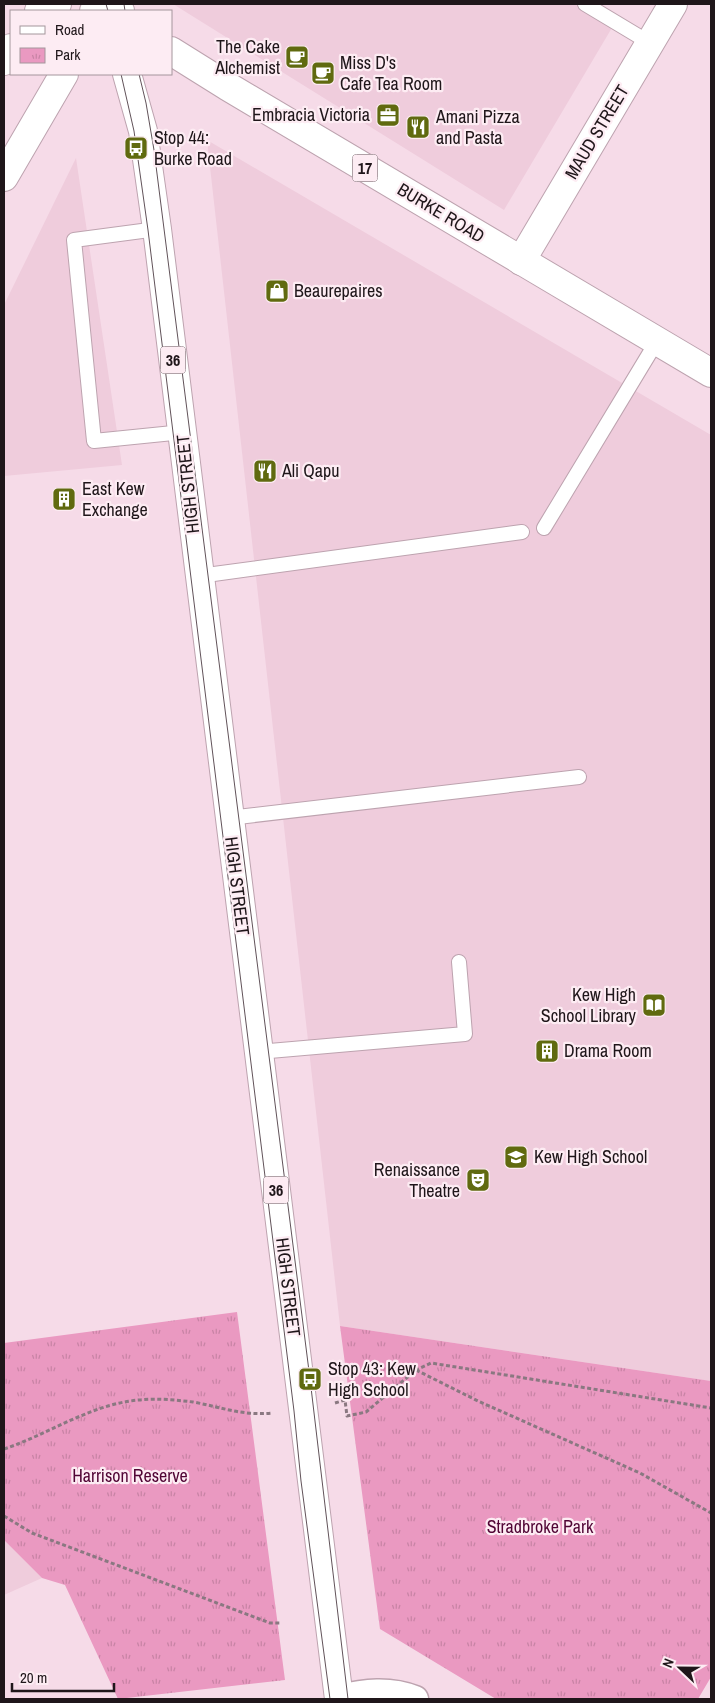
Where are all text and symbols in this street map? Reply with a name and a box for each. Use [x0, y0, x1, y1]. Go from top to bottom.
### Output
legend [10, 10, 172, 75]
text: Road [55, 19, 84, 40]
place label: The Cake Alchemist [214, 34, 280, 80]
text: Park [55, 44, 81, 65]
cafe icon: The Cake Alchemist [284, 44, 310, 70]
place label: Miss D's Cafe Tea Room [340, 50, 442, 96]
cafe icon: Miss D's Cafe Tea Room [310, 60, 336, 86]
street label: MAUD STREET [559, 80, 635, 184]
place label: Embracia Victoria [252, 102, 370, 127]
office icon: Embracia Victoria [375, 102, 401, 128]
place label: Amani Pizza and Pasta [435, 104, 520, 150]
restaurant icon: Amani Pizza and Pasta [405, 114, 431, 140]
place label: Stop 44: Burke Road [154, 125, 232, 171]
bus stop icon: Stop 44: Burke Road [123, 135, 149, 161]
road number: 17 [352, 154, 378, 182]
street label: BURKE ROAD [393, 177, 490, 248]
shop icon: Beaurepaires [264, 278, 290, 304]
place label: Beaurepaires [294, 278, 383, 303]
road number: 36 [160, 346, 186, 374]
street label: HIGH STREET [170, 433, 205, 535]
restaurant icon: Ali Qapu [252, 458, 278, 484]
place label: Ali Qapu [281, 458, 339, 483]
place label: East Kew Exchange [82, 476, 148, 522]
building icon: East Kew Exchange [51, 486, 77, 512]
street label: HIGH STREET [219, 835, 256, 937]
place label: Kew High School Library [541, 982, 637, 1028]
library icon: Kew High School Library [641, 992, 667, 1018]
building icon: Drama Room [534, 1038, 560, 1064]
place label: Drama Room [564, 1038, 652, 1063]
school or university icon: Kew High School [503, 1144, 529, 1170]
place label: Kew High School [534, 1144, 647, 1169]
place label: Renaissance Theatre [374, 1157, 460, 1203]
theatre icon: Renaissance Theatre [465, 1167, 491, 1193]
road number: 36 [264, 1176, 288, 1204]
street label: HIGH STREET [270, 1236, 307, 1338]
place label: Stop 43: Kew High School [328, 1356, 416, 1402]
bus stop icon: Stop 43: Kew High School [297, 1366, 323, 1392]
park label: Harrison Reserve [72, 1463, 188, 1488]
park label: Stradbroke Park [487, 1514, 594, 1539]
north arrow [655, 1643, 705, 1693]
text: N [658, 1656, 678, 1670]
scale bar [12, 1660, 115, 1692]
text: 20 m [20, 1667, 47, 1688]

